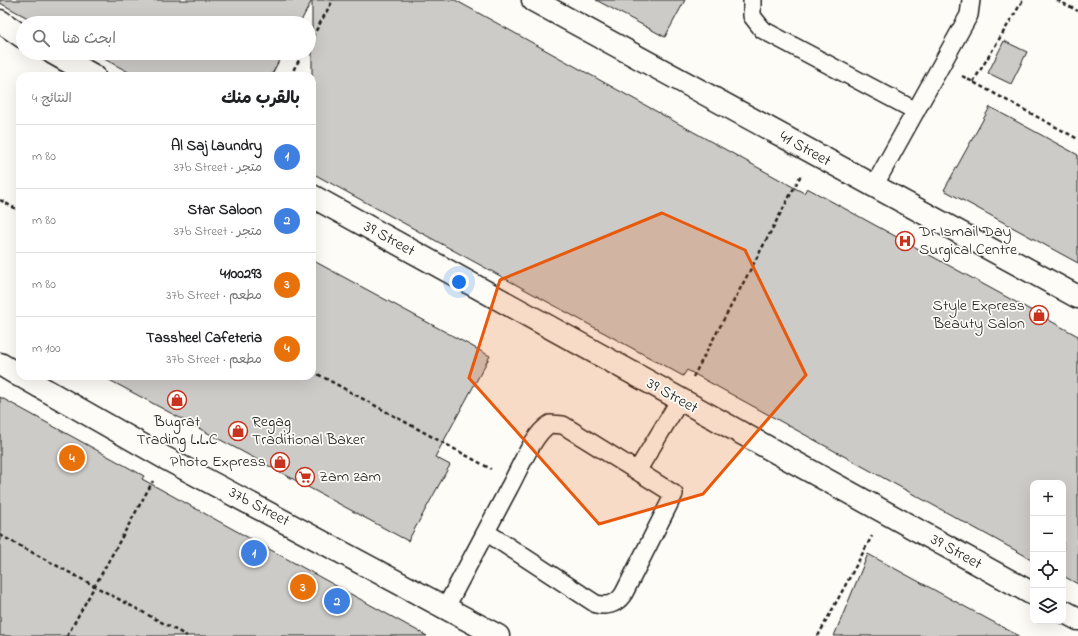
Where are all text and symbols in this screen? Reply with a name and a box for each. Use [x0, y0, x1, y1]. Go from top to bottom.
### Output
search box [16, 16, 316, 60]
icon: search [30, 27, 52, 49]
text: ابحث هنا [62, 28, 116, 50]
text: بالقرب منك [221, 86, 300, 111]
text: النتائج: 4 [32, 89, 72, 108]
street label: 41 Street [775, 125, 836, 173]
text: Al Saj Laundry [171, 135, 262, 157]
text: 80 m [32, 147, 56, 166]
text: 1 [285, 147, 289, 166]
text: متجر · 37b Street [174, 158, 262, 177]
text: Star Saloon [188, 199, 262, 221]
text: 80 m [32, 211, 56, 230]
text: 2 [284, 211, 290, 230]
street label: 39 Street [359, 215, 420, 263]
place label: Dr Ismail Day Surgical Centre [918, 220, 1018, 262]
text: متجر · 37b Street [174, 222, 262, 241]
hospital icon: Dr Ismail Day Surgical Centre [894, 230, 916, 252]
text: 4100293 [220, 263, 262, 285]
your location [449, 272, 469, 292]
text: 80 m [32, 275, 56, 294]
text: 3 [284, 275, 290, 294]
text: مطعم · 37b Street [166, 286, 262, 305]
place label: Style Express Beauty Salon [932, 294, 1025, 336]
shop icon: Style Express Beauty Salon [1028, 304, 1050, 326]
text: Tassheel Cafeteria [146, 327, 262, 349]
text: 100 m [32, 339, 61, 358]
text: 4 [284, 339, 290, 358]
text: مطعم · 37b Street [166, 350, 262, 369]
street label: 39 Street [642, 372, 703, 420]
shop icon: Bugrat Trading L.L.C [166, 389, 188, 411]
place label: Bugrat Trading L.L.C [137, 410, 218, 452]
place label: Regag Traditional Baker [252, 410, 365, 452]
shop icon: Regag Traditional Baker [227, 420, 249, 442]
pin: 4 [59, 443, 85, 473]
place label: Photo Express [170, 450, 266, 474]
shop icon: Photo Express [269, 451, 291, 473]
place label: Zam zam [319, 465, 381, 489]
supermarket icon: Zam zam [294, 466, 316, 488]
map controls [1030, 480, 1066, 624]
button: + [1030, 480, 1066, 516]
street label: 37b Street [224, 481, 294, 533]
button: − [1030, 516, 1066, 552]
street label: 39 Street [926, 528, 987, 576]
pin: 1 [241, 538, 267, 568]
button: locate [1030, 552, 1066, 588]
pin: 3 [290, 572, 316, 602]
pin: 2 [324, 586, 350, 616]
button: layers [1030, 588, 1066, 624]

